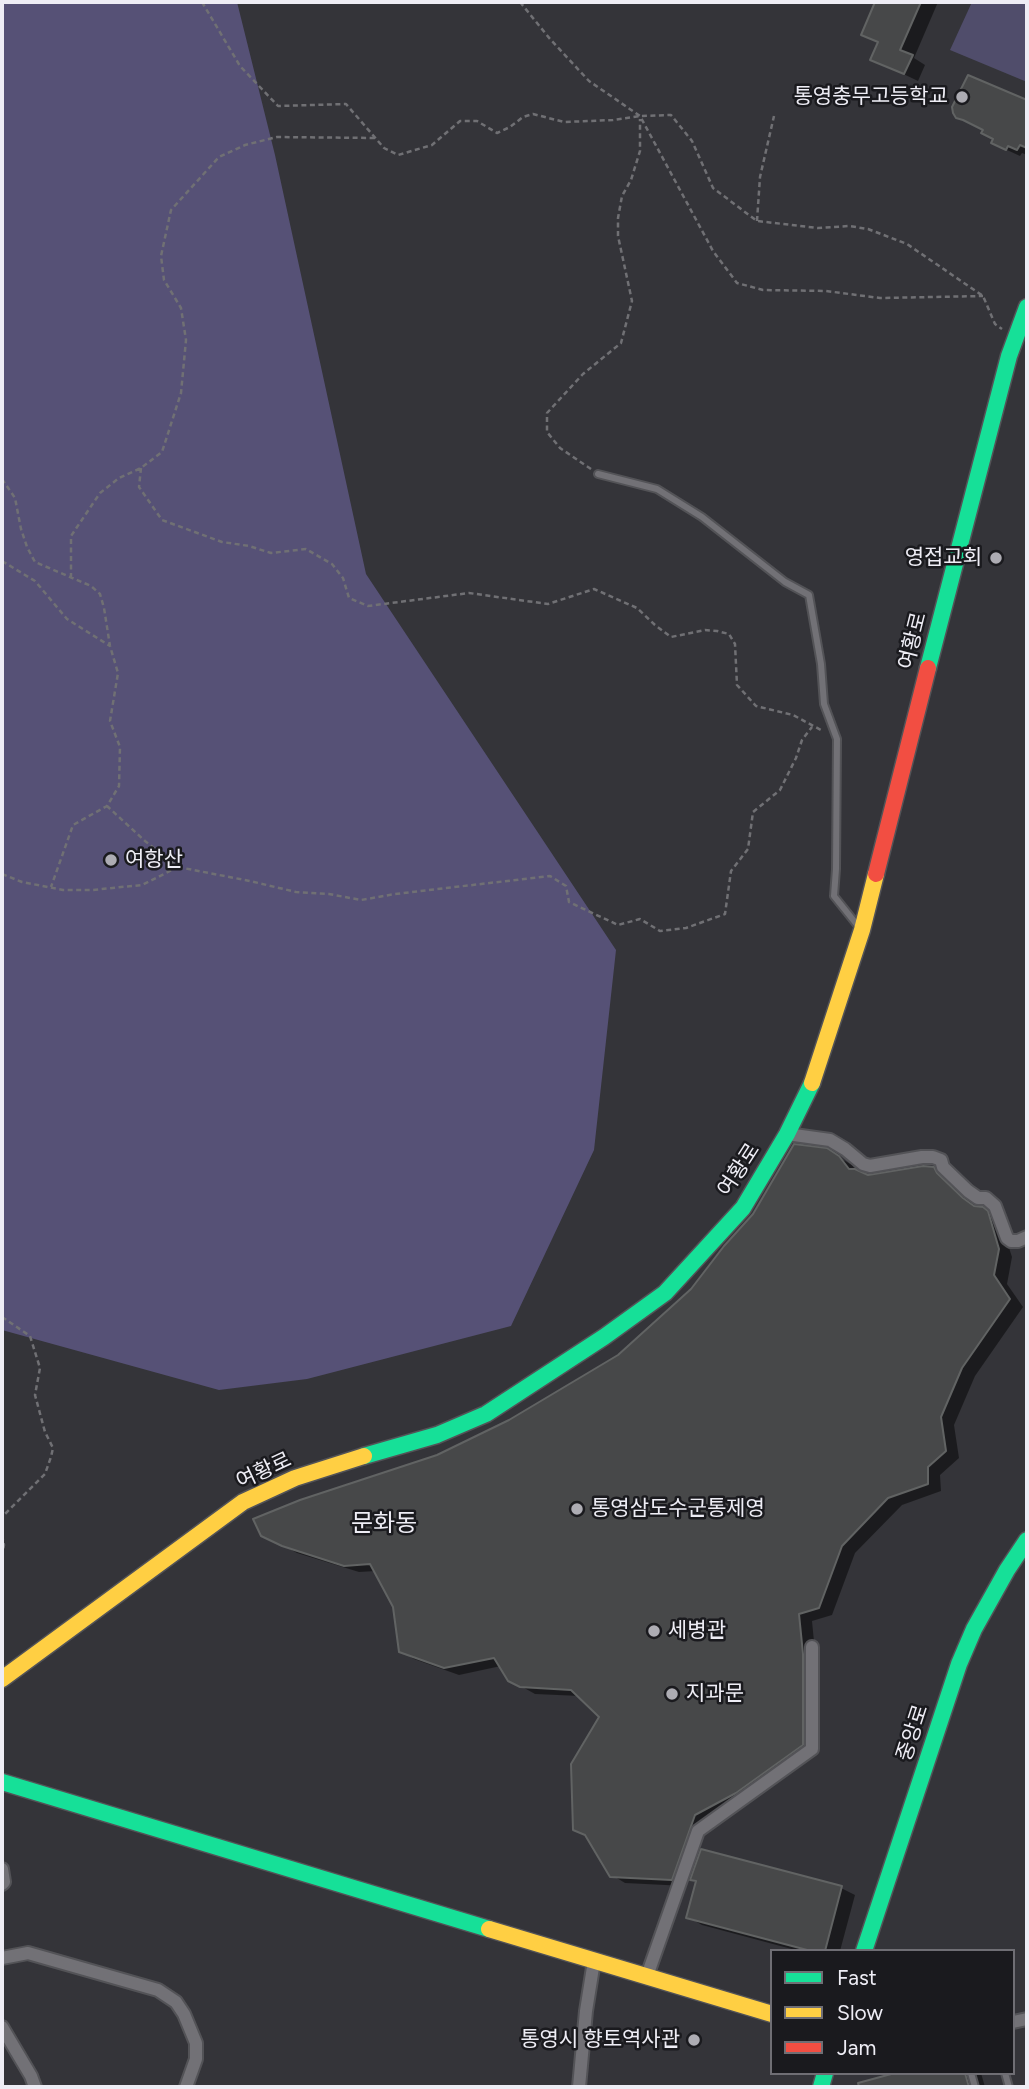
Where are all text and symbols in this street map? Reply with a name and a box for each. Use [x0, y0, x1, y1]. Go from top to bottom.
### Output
place label: 통영충무고등학교 [793, 84, 948, 110]
marker: 통영충무고등학교 [954, 89, 970, 105]
place label: 영접교회 [905, 545, 982, 571]
marker: 영접교회 [988, 550, 1004, 566]
street label: 여황로 [894, 610, 932, 672]
place label: 여항산 [125, 847, 183, 873]
marker: 여항산 [103, 852, 119, 868]
street label: 여황로 [713, 1139, 765, 1201]
street label: 여황로 [232, 1447, 296, 1495]
place label: 통영삼도수군통제영 [591, 1496, 765, 1522]
marker: 통영삼도수군통제영 [569, 1501, 585, 1517]
district label: 문화동 [351, 1510, 417, 1538]
place label: 세병관 [668, 1618, 726, 1644]
marker: 세병관 [646, 1623, 662, 1639]
place label: 지과문 [686, 1681, 744, 1707]
marker: 지과문 [664, 1686, 680, 1702]
street label: 중앙로 [892, 1702, 934, 1764]
legend [770, 1949, 1015, 2075]
text: Fast [837, 1965, 877, 1990]
text: Slow [837, 2000, 883, 2025]
place label: 통영시 향토역사관 [520, 2027, 680, 2053]
marker: 통영시 향토역사관 [686, 2032, 702, 2048]
text: Jam [837, 2035, 876, 2060]

